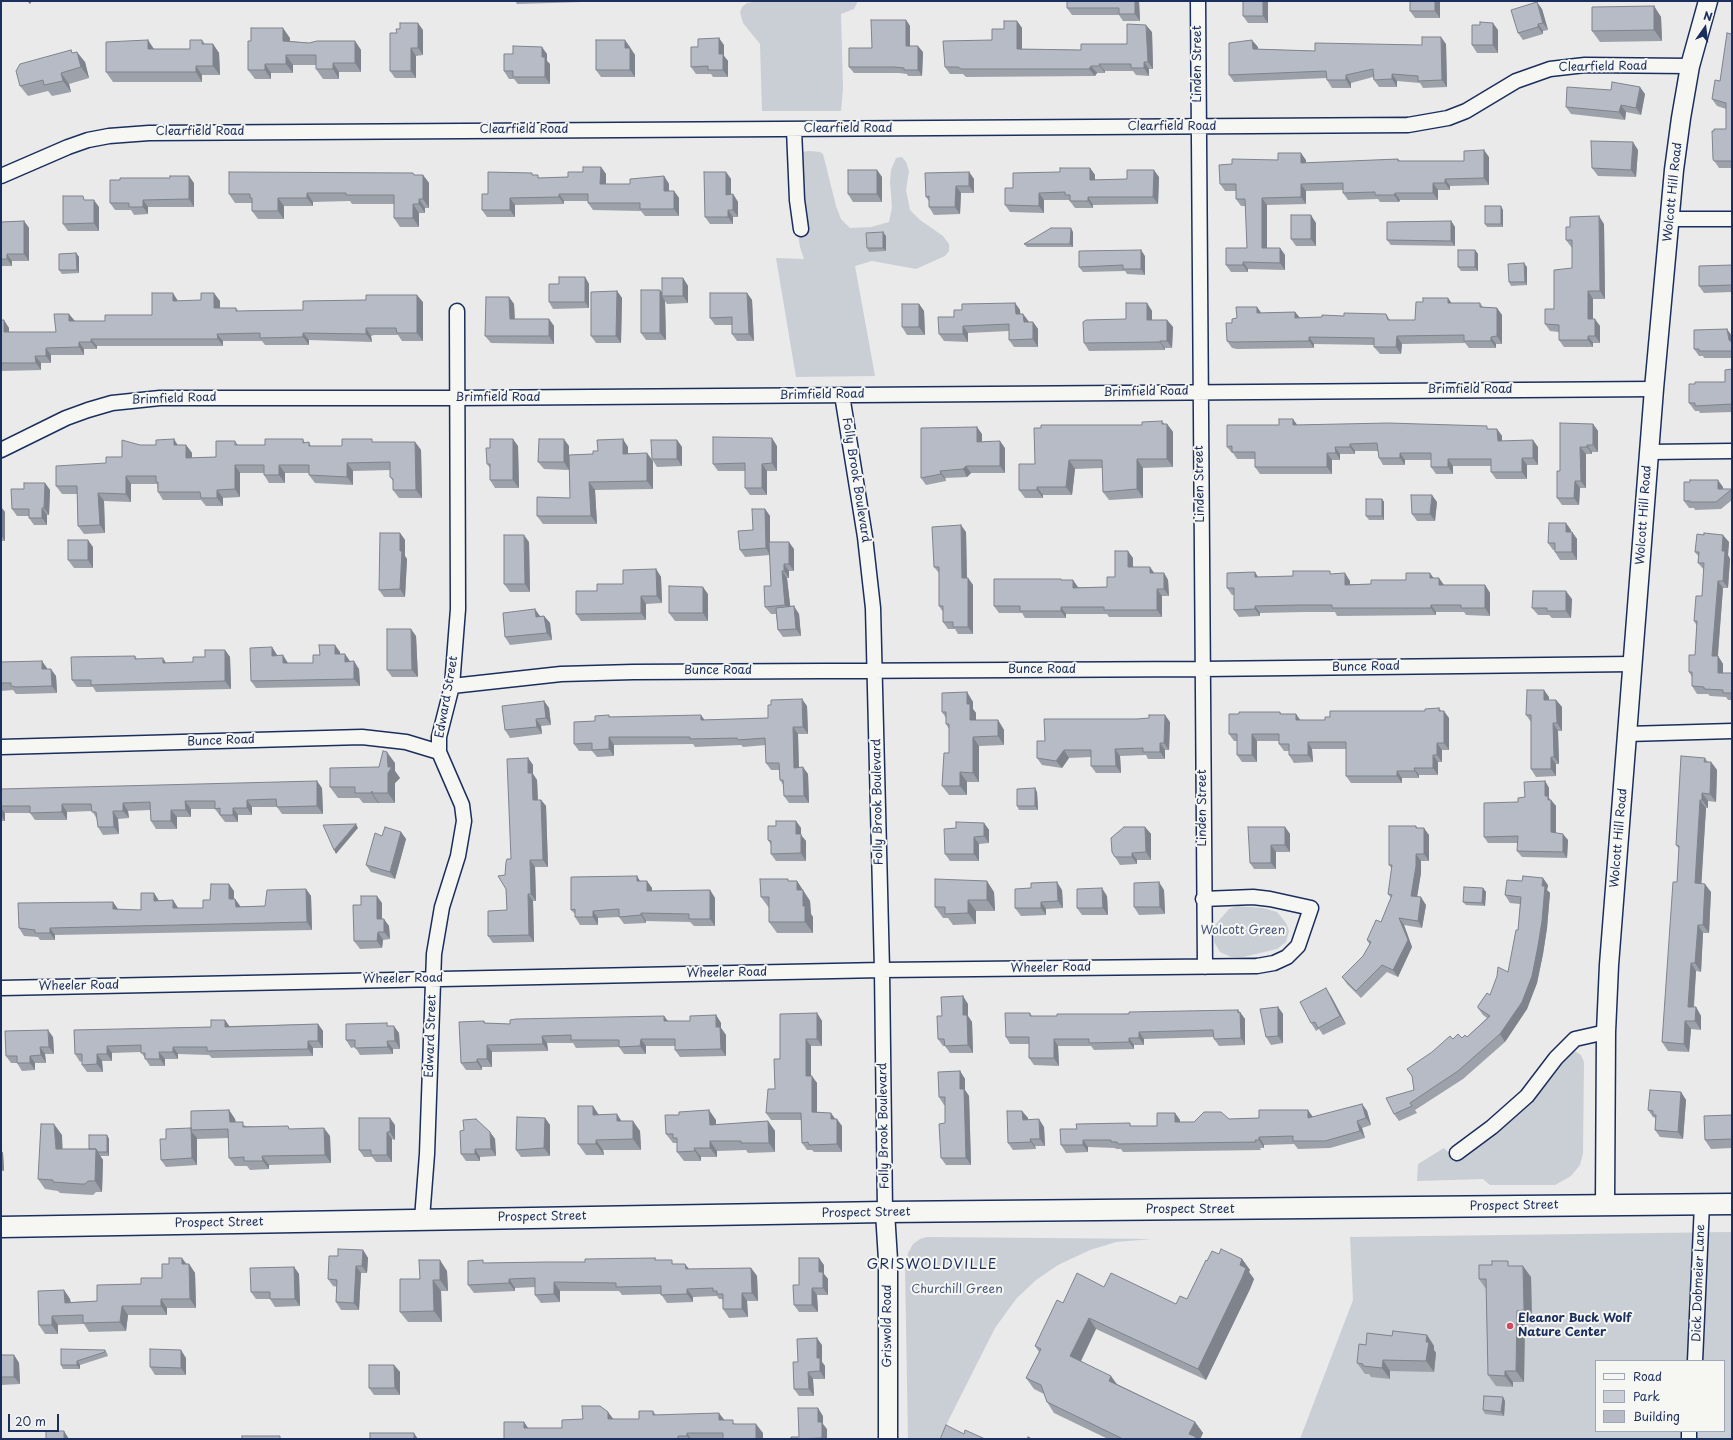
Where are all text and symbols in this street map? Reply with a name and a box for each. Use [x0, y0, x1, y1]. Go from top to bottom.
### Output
text: N [1702, 7, 1714, 25]
north arrow [1685, 8, 1725, 48]
street label: Linden Street [1191, 25, 1205, 103]
street label: Clearfield Road [1558, 59, 1648, 75]
street label: Clearfield Road [1128, 120, 1216, 134]
street label: Clearfield Road [804, 122, 892, 136]
street label: Clearfield Road [480, 123, 568, 137]
street label: Clearfield Road [156, 125, 244, 139]
street label: Wolcott Hill Road [1661, 142, 1685, 242]
street label: Brimfield Road [1427, 383, 1513, 397]
street label: Brimfield Road [1103, 384, 1189, 400]
street label: Brimfield Road [779, 387, 865, 403]
street label: Brimfield Road [131, 390, 217, 408]
street label: Brimfield Road [455, 391, 541, 405]
street label: Folly Brook Boulevard [839, 416, 873, 544]
street label: Linden Street [1192, 445, 1208, 523]
street label: Wolcott Hill Road [1633, 465, 1655, 565]
street label: Edward Street [433, 655, 461, 739]
street label: Bunce Road [1332, 659, 1400, 675]
street label: Bunce Road [1008, 663, 1076, 677]
street label: Bunce Road [684, 664, 752, 678]
street label: Bunce Road [187, 733, 255, 749]
street label: Folly Brook Boulevard [870, 739, 886, 865]
street label: Linden Street [1196, 769, 1210, 847]
street label: Wolcott Hill Road [1607, 788, 1631, 888]
park label: Wolcott Green [1201, 924, 1285, 938]
street label: Wheeler Road [1011, 960, 1091, 976]
street label: Wheeler Road [687, 965, 767, 981]
street label: Wheeler Road [363, 971, 443, 987]
street label: Wheeler Road [39, 978, 119, 994]
street label: Edward Street [422, 994, 440, 1078]
street label: Folly Brook Boulevard [876, 1063, 892, 1189]
street label: Prospect Street [1469, 1198, 1559, 1214]
street label: Prospect Street [1145, 1203, 1235, 1217]
street label: Prospect Street [821, 1205, 911, 1221]
street label: Prospect Street [497, 1209, 587, 1225]
street label: Prospect Street [174, 1215, 264, 1231]
street label: Dick Dobmeier Lane [1690, 1224, 1708, 1342]
district label: GRISWOLDVILLE [868, 1257, 996, 1273]
park label: Churchill Green [911, 1283, 1003, 1297]
street label: Griswold Road [881, 1284, 895, 1368]
place label: Eleanor Buck Wolf Nature Center [1518, 1312, 1631, 1340]
marker: Eleanor Buck Wolf Nature Center [1505, 1321, 1515, 1331]
legend [1595, 1360, 1725, 1432]
text: Road [1633, 1367, 1662, 1385]
text: Park [1633, 1387, 1660, 1405]
scale bar [10, 1406, 61, 1432]
text: Building [1633, 1407, 1680, 1425]
text: 20 m [15, 1412, 46, 1430]

